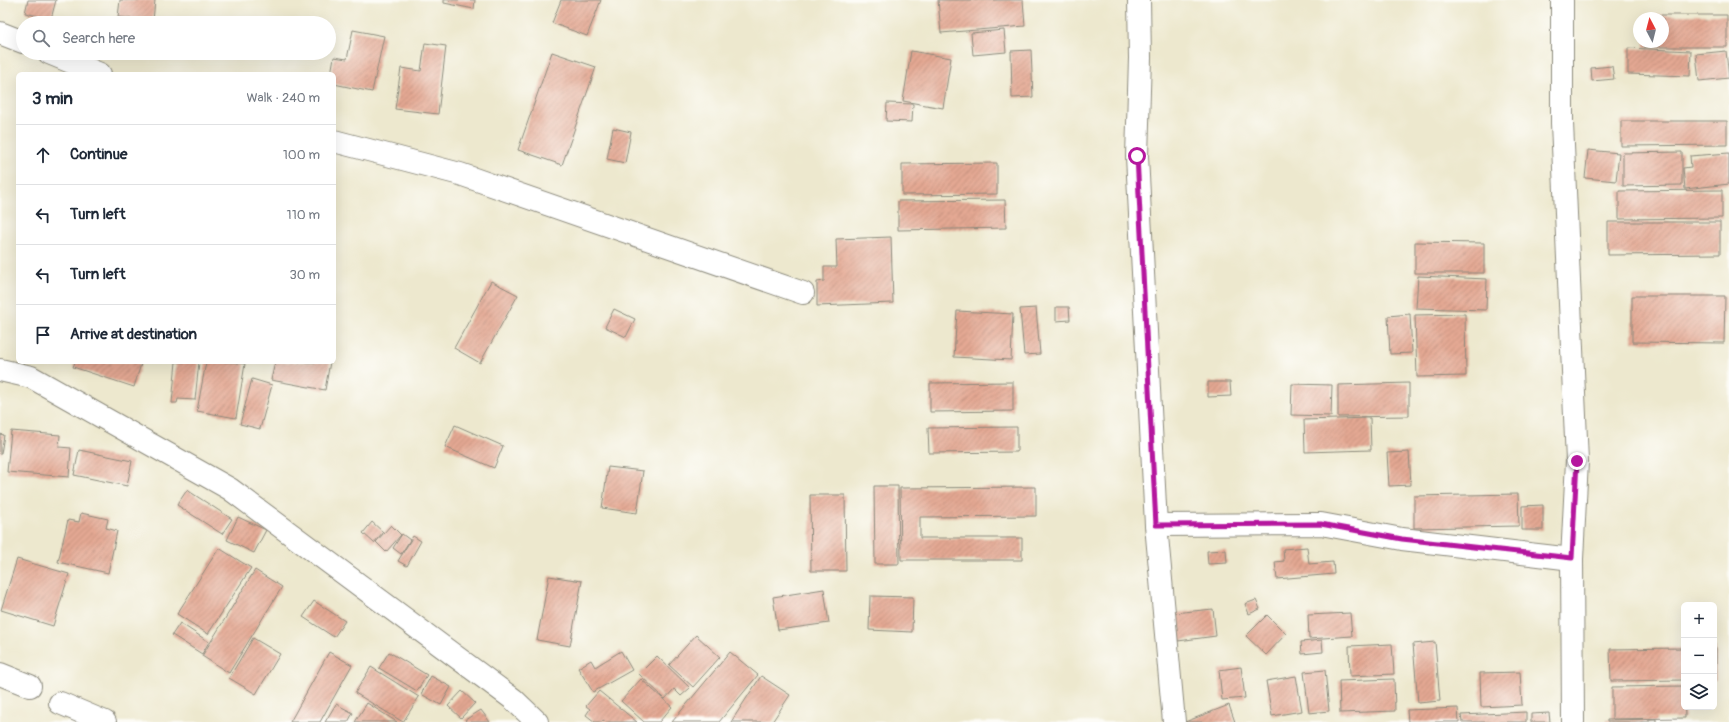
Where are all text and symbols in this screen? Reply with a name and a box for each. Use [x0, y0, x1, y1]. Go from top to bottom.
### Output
north arrow [1633, 12, 1669, 48]
search box [16, 16, 336, 60]
icon: search [30, 27, 52, 49]
text: Search here [62, 29, 135, 48]
text: 3 min [32, 88, 73, 109]
text: Walk · 240 m [246, 90, 320, 106]
icon: ahead [32, 144, 54, 166]
text: Continue [70, 145, 128, 164]
text: 100 m [283, 147, 320, 163]
route start [1128, 147, 1146, 165]
icon: left [32, 204, 54, 226]
text: Turn left [70, 205, 126, 224]
text: 110 m [287, 207, 320, 223]
icon: left [32, 264, 54, 286]
text: Turn left [70, 265, 126, 284]
text: 30 m [290, 267, 320, 283]
icon: arrive [32, 324, 54, 346]
text: Arrive at destination [70, 325, 197, 344]
route end [1568, 452, 1586, 470]
map controls [1681, 602, 1717, 710]
button: + [1681, 602, 1717, 638]
button: − [1681, 638, 1717, 674]
button: layers [1681, 674, 1717, 710]

